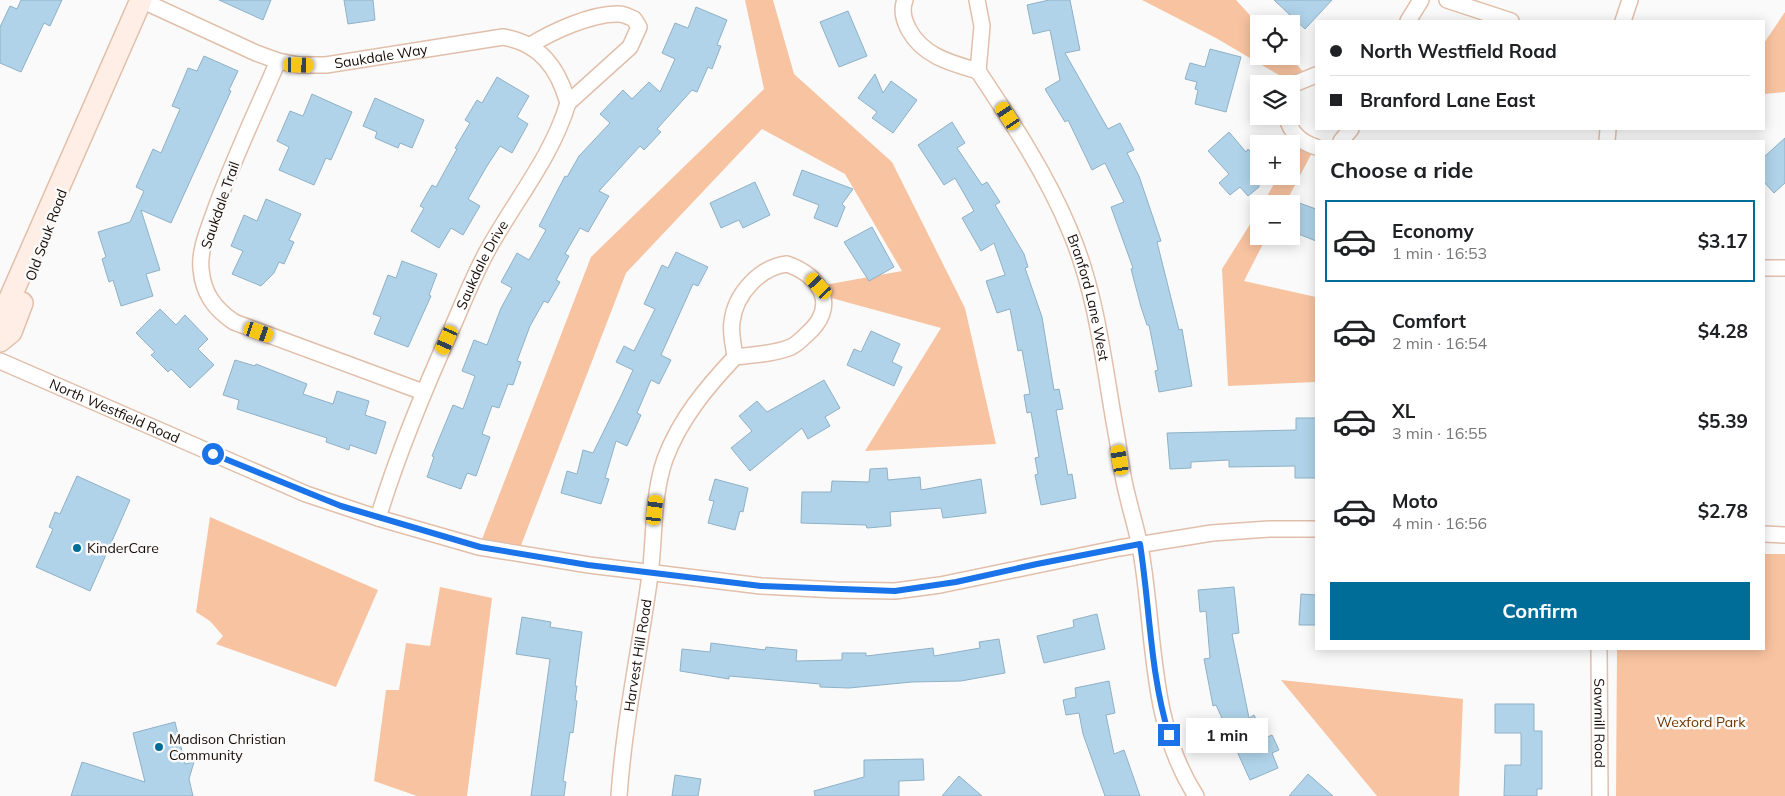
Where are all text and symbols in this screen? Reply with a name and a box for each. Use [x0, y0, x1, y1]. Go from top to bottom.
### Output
map controls [1250, 15, 1300, 245]
button: locate [1250, 15, 1300, 65]
text: North Westfield Road [1360, 39, 1557, 63]
street label: Saukdale Way [333, 40, 429, 73]
car [283, 57, 314, 73]
button: layers [1250, 75, 1300, 125]
text: Branford Lane East [1360, 88, 1535, 112]
car [993, 99, 1022, 133]
button: + [1250, 135, 1300, 185]
text: Choose a ride [1330, 156, 1473, 184]
street label: Saukdale Trail [197, 159, 243, 251]
street label: Old Sauk Road [21, 187, 71, 283]
button: − [1250, 195, 1300, 245]
street label: Saukdale Drive [452, 217, 512, 312]
icon: car [1332, 219, 1377, 264]
text: Economy [1392, 219, 1474, 243]
text: $3.17 [1698, 229, 1748, 253]
street label: Branford Lane West [1063, 231, 1113, 362]
text: 1 min · 16:53 [1392, 243, 1487, 263]
car [803, 270, 834, 302]
icon: car [1332, 309, 1377, 354]
text: Comfort [1392, 309, 1466, 333]
text: $4.28 [1698, 319, 1748, 343]
car [242, 320, 275, 344]
car [434, 323, 459, 357]
text: 2 min · 16:54 [1392, 333, 1487, 353]
street label: North Westfield Road [47, 375, 183, 447]
icon: car [1332, 399, 1377, 444]
text: XL [1392, 399, 1415, 423]
text: $5.39 [1698, 409, 1748, 433]
text: 3 min · 16:55 [1392, 423, 1487, 443]
route start [202, 443, 224, 465]
car [1110, 444, 1129, 476]
icon: car [1332, 489, 1377, 534]
text: Moto [1392, 489, 1438, 513]
car [645, 494, 664, 526]
text: $2.78 [1698, 499, 1748, 523]
text: 4 min · 16:56 [1392, 513, 1487, 533]
place label: KinderCare [87, 539, 159, 557]
marker: KinderCare [71, 542, 83, 554]
button: Confirm [1330, 582, 1750, 640]
street label: Harvest Hill Road [620, 598, 655, 713]
street label: Sawmill Road [1590, 678, 1609, 768]
park label: Wexford Park [1657, 713, 1746, 731]
callout: 1 min [1186, 718, 1269, 752]
route end [1158, 724, 1180, 746]
text: 1 min [1206, 725, 1248, 745]
place label: Madison Christian Community [169, 730, 286, 764]
marker: Madison Christian Community [153, 741, 165, 753]

